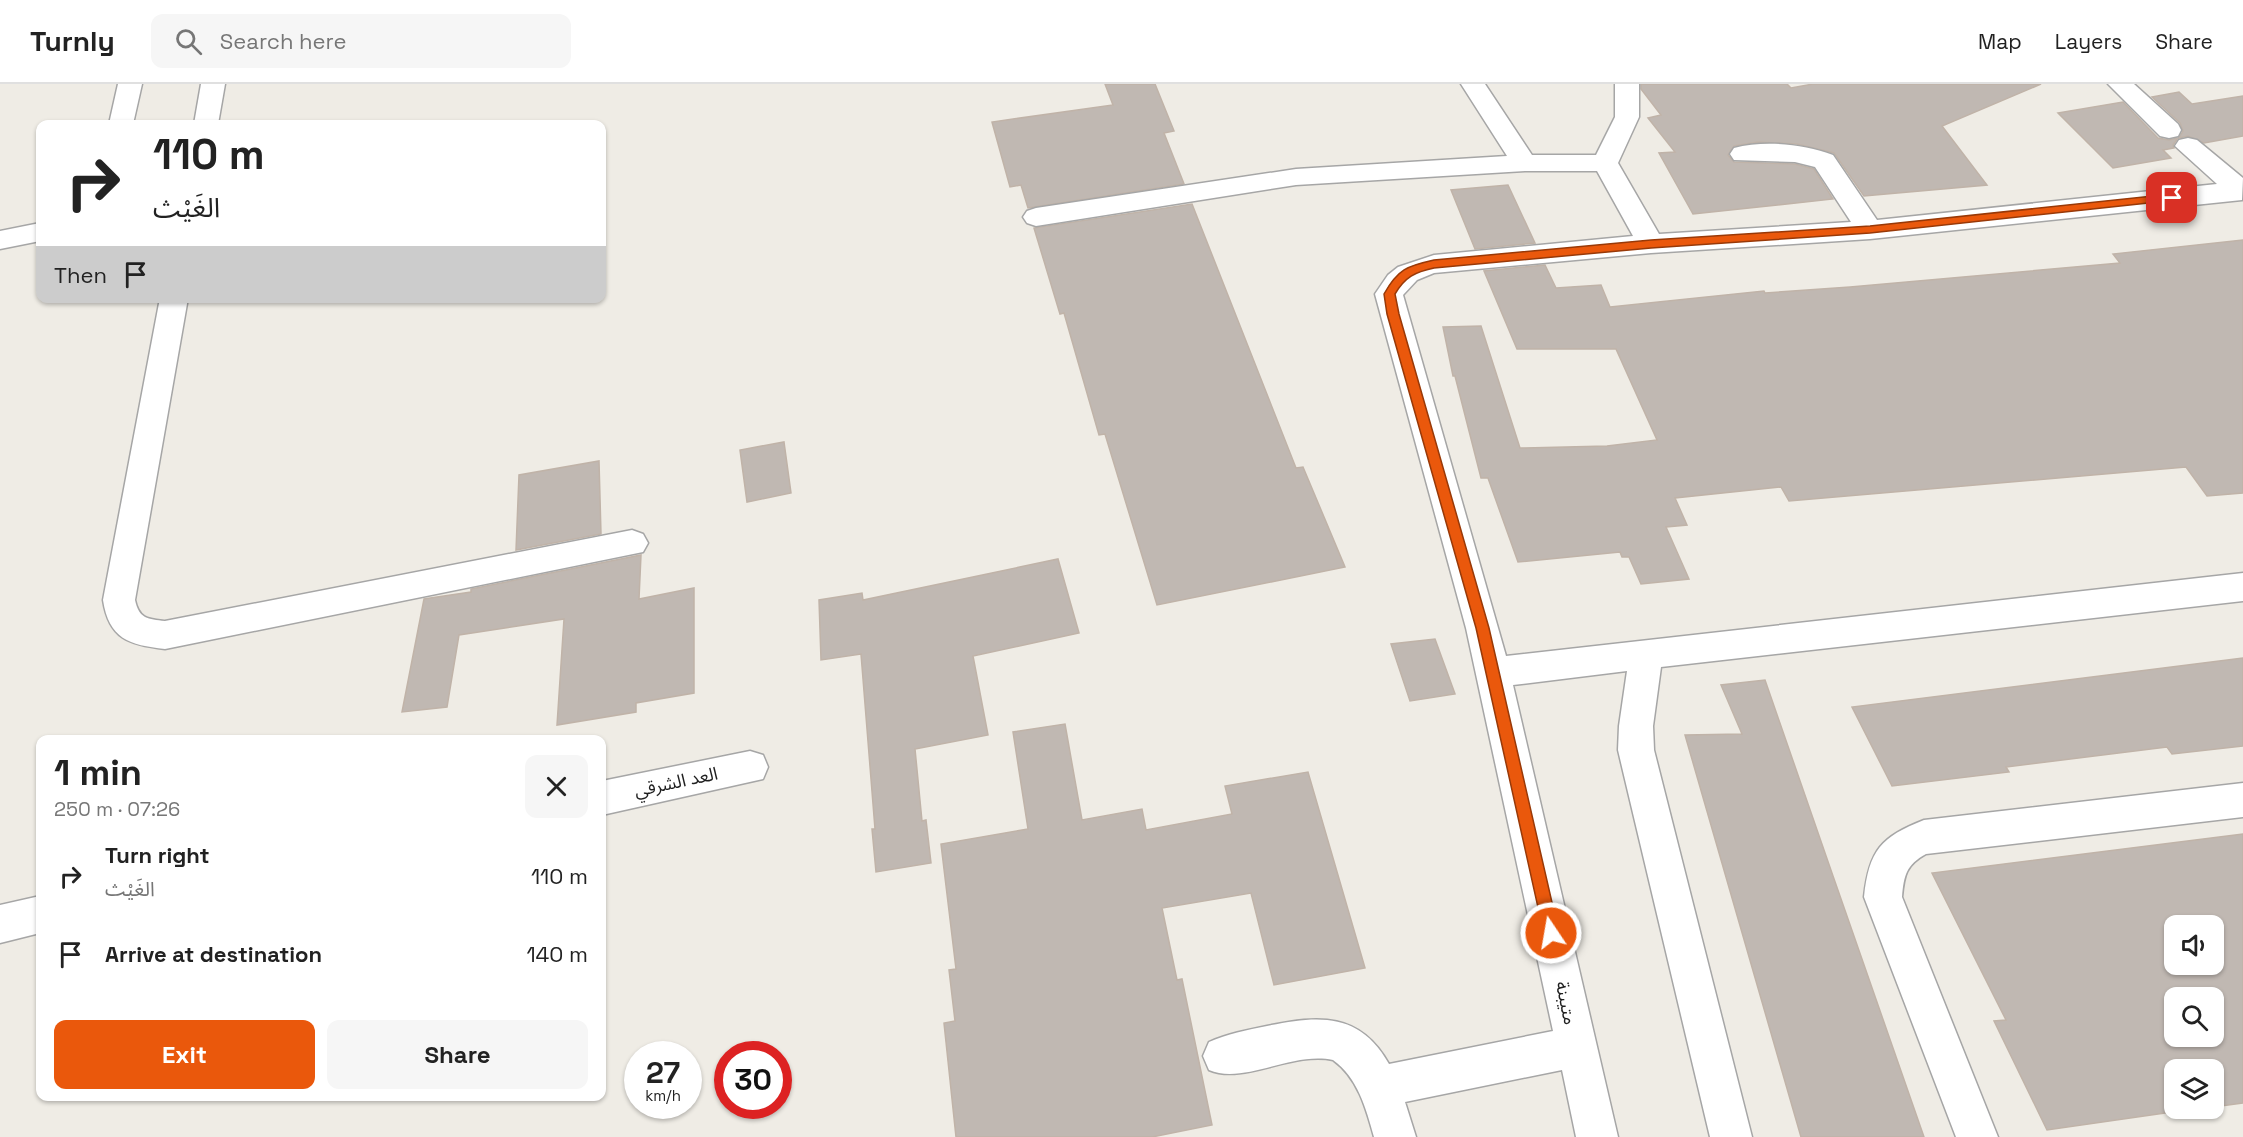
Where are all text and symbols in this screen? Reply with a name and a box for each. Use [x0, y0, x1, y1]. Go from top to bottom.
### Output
search box [151, 14, 571, 68]
text: Turnly [30, 23, 115, 59]
icon: search [172, 25, 205, 58]
text: Search here [220, 27, 347, 55]
text: Map [1978, 28, 2022, 55]
text: Layers [2055, 28, 2122, 55]
text: Share [2155, 28, 2213, 55]
text: 110 m [153, 128, 265, 181]
icon: right [54, 144, 132, 222]
pin [2146, 172, 2197, 223]
icon: arrive [2155, 181, 2188, 214]
text: الغَيْث [153, 190, 220, 225]
icon: arrive [119, 258, 152, 291]
text: Then [54, 261, 107, 289]
text: 1 min [54, 750, 142, 796]
button: close [525, 755, 588, 818]
street label: العد الشرقي [632, 761, 720, 804]
text: 250 m · 07:26 [54, 796, 180, 822]
text: Turn right [105, 841, 210, 869]
icon: right [54, 860, 87, 893]
text: 110 m [531, 862, 588, 890]
text: الغَيْث [105, 876, 155, 902]
position arrow [1519, 901, 1583, 965]
map controls [2164, 915, 2224, 1119]
button: sound [2164, 915, 2224, 975]
icon: arrive [54, 938, 87, 971]
text: Arrive at destination [105, 940, 322, 968]
text: 140 m [526, 940, 588, 968]
street label: متيبنة [1551, 979, 1582, 1027]
button: search [2164, 987, 2224, 1047]
button: Exit [54, 1020, 315, 1089]
button: Share [327, 1020, 588, 1089]
speed limit sign: 30 [714, 1041, 792, 1119]
text: 27 [646, 1053, 680, 1092]
button: layers [2164, 1059, 2224, 1119]
text: km/h [645, 1086, 681, 1105]

